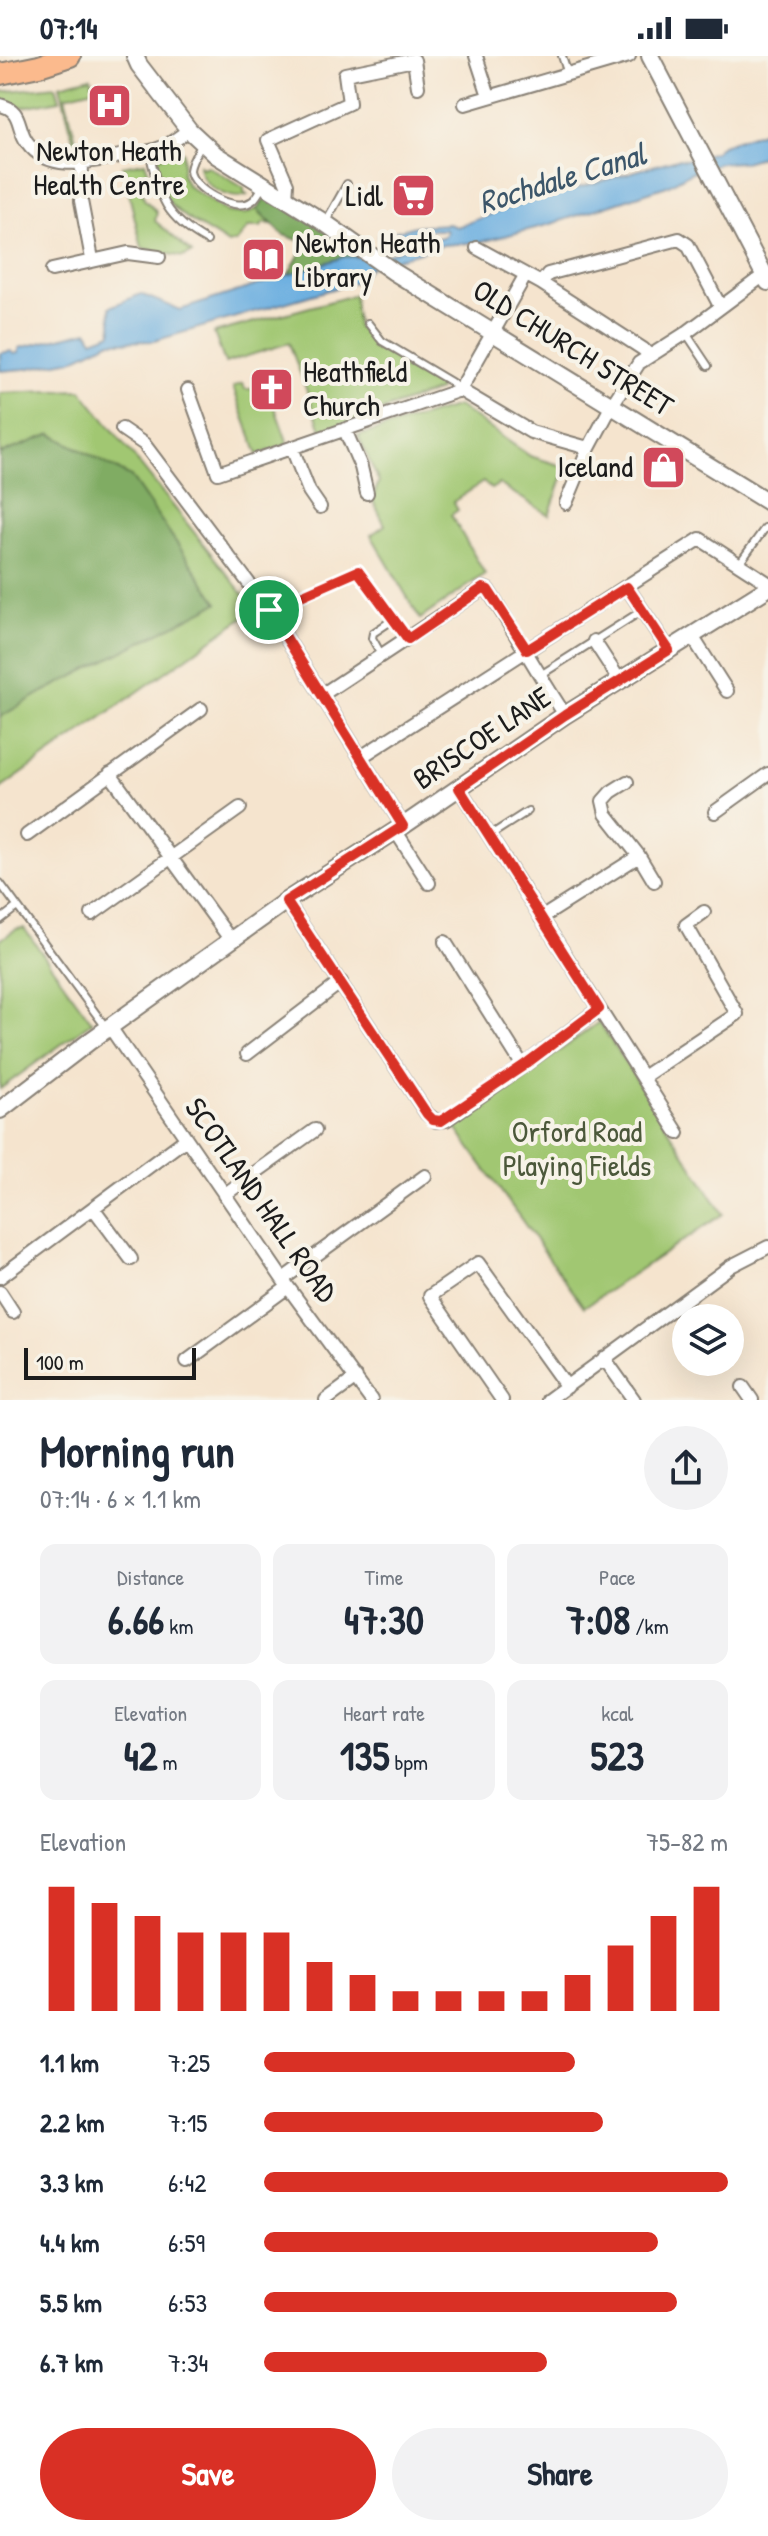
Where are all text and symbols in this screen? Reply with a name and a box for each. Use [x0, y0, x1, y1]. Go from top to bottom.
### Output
text: 07:14 [40, 8, 97, 48]
hospital icon: Newton Heath Health Centre [85, 81, 133, 129]
place label: Newton Heath Health Centre [33, 130, 185, 204]
water label: Rochdale Canal [473, 131, 652, 223]
supermarket icon: Lidl [390, 172, 438, 220]
place label: Lidl [345, 175, 383, 215]
place label: Newton Heath Library [295, 222, 440, 296]
library icon: Newton Heath Library [240, 236, 288, 284]
street label: OLD CHURCH STREET [466, 270, 682, 425]
place label: Heathfield Church [303, 351, 408, 425]
church icon: Heathfield Church [248, 365, 296, 413]
shop icon: Iceland [640, 443, 688, 491]
place label: Iceland [557, 446, 633, 486]
pin [235, 576, 303, 644]
icon: arrive [247, 588, 291, 632]
street label: BRISCOE LANE [405, 676, 558, 798]
street label: SCOTLAND HALL ROAD [176, 1089, 348, 1310]
park label: Orford Road Playing Fields [503, 1111, 651, 1185]
map controls [672, 1304, 744, 1376]
button: layers [672, 1304, 744, 1376]
scale bar [24, 1344, 196, 1380]
text: 100 m [36, 1347, 84, 1377]
text: Morning run [40, 1421, 235, 1481]
button: share [644, 1426, 728, 1510]
text: 07:14 · 6 × 1.1 km [40, 1481, 201, 1516]
text: Distance [117, 1562, 184, 1592]
text: Time [365, 1562, 403, 1592]
text: Pace [599, 1562, 636, 1592]
text: 6.66 [108, 1592, 164, 1646]
text: 47:30 [344, 1592, 424, 1646]
text: 7:08 [566, 1592, 630, 1646]
text: km [164, 1611, 193, 1641]
text: /km [630, 1611, 669, 1641]
text: Elevation [114, 1698, 187, 1728]
text: Heart rate [343, 1698, 425, 1728]
text: kcal [601, 1698, 633, 1728]
text: 42 [124, 1728, 158, 1782]
text: 135 [340, 1728, 389, 1782]
text: 523 [591, 1728, 644, 1782]
text: m [158, 1747, 178, 1777]
text: bpm [389, 1747, 428, 1777]
text: Elevation [40, 1824, 126, 1859]
text: 75–82 m [646, 1824, 728, 1859]
text: 1.1 km [40, 2045, 99, 2080]
text: 7:25 [168, 2045, 210, 2080]
text: 2.2 km [40, 2105, 104, 2140]
text: 7:15 [168, 2105, 207, 2140]
text: 3.3 km [40, 2165, 103, 2200]
text: 6:42 [168, 2165, 206, 2200]
text: 4.4 km [40, 2225, 100, 2260]
text: 6:59 [168, 2225, 205, 2260]
text: 5.5 km [40, 2285, 102, 2320]
text: 6:53 [168, 2285, 207, 2320]
text: 6.7 km [40, 2345, 103, 2380]
text: 7:34 [168, 2345, 208, 2380]
button: Save [40, 2428, 376, 2520]
button: Share [392, 2428, 728, 2520]

